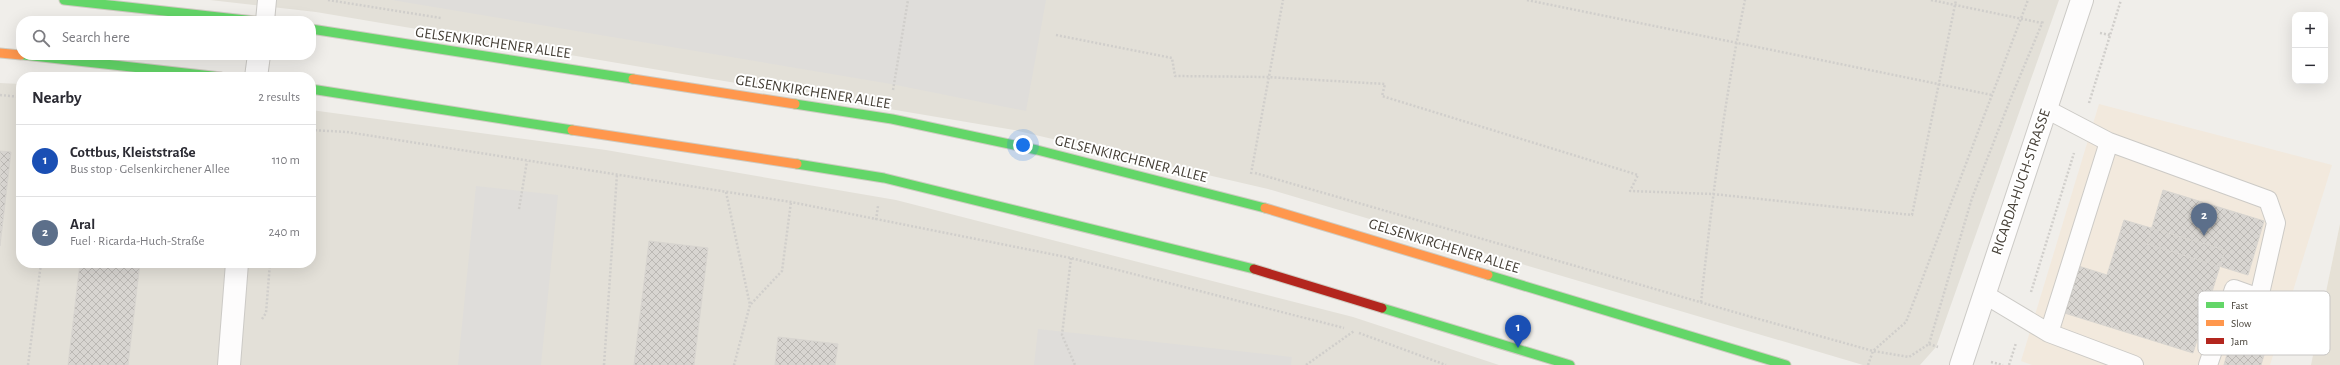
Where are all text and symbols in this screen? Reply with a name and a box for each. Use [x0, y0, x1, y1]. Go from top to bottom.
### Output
map controls [2292, 12, 2328, 84]
button: + [2292, 12, 2328, 48]
search box [16, 16, 316, 60]
street label: GELSENKIRCHENER ALLEE [414, 25, 572, 61]
icon: search [30, 27, 52, 49]
text: Search here [62, 30, 130, 45]
button: − [2292, 48, 2328, 84]
street label: GELSENKIRCHENER ALLEE [734, 72, 892, 112]
text: Nearby [32, 89, 82, 106]
text: 2 results [258, 91, 300, 104]
street label: RICARDA-HUCH-STRASSE [1989, 107, 2053, 257]
street label: GELSENKIRCHENER ALLEE [1053, 133, 1209, 185]
your location [1013, 135, 1033, 155]
text: Cottbus, Kleiststraße [70, 145, 196, 160]
text: 1 [43, 154, 47, 167]
text: 110 m [272, 154, 300, 167]
text: Bus stop · Gelsenkirchener Allee [70, 163, 230, 176]
pin: 2 [2191, 203, 2217, 236]
street label: GELSENKIRCHENER ALLEE [1367, 216, 1521, 276]
text: Aral [70, 217, 95, 232]
text: 2 [42, 226, 48, 239]
text: 240 m [268, 226, 300, 239]
text: Fuel · Ricarda-Huch-Straße [70, 235, 204, 248]
legend [2198, 291, 2330, 355]
text: Fast [2231, 300, 2249, 311]
pin: 1 [1505, 315, 1531, 348]
text: Slow [2231, 318, 2252, 329]
text: Jam [2231, 336, 2248, 347]

